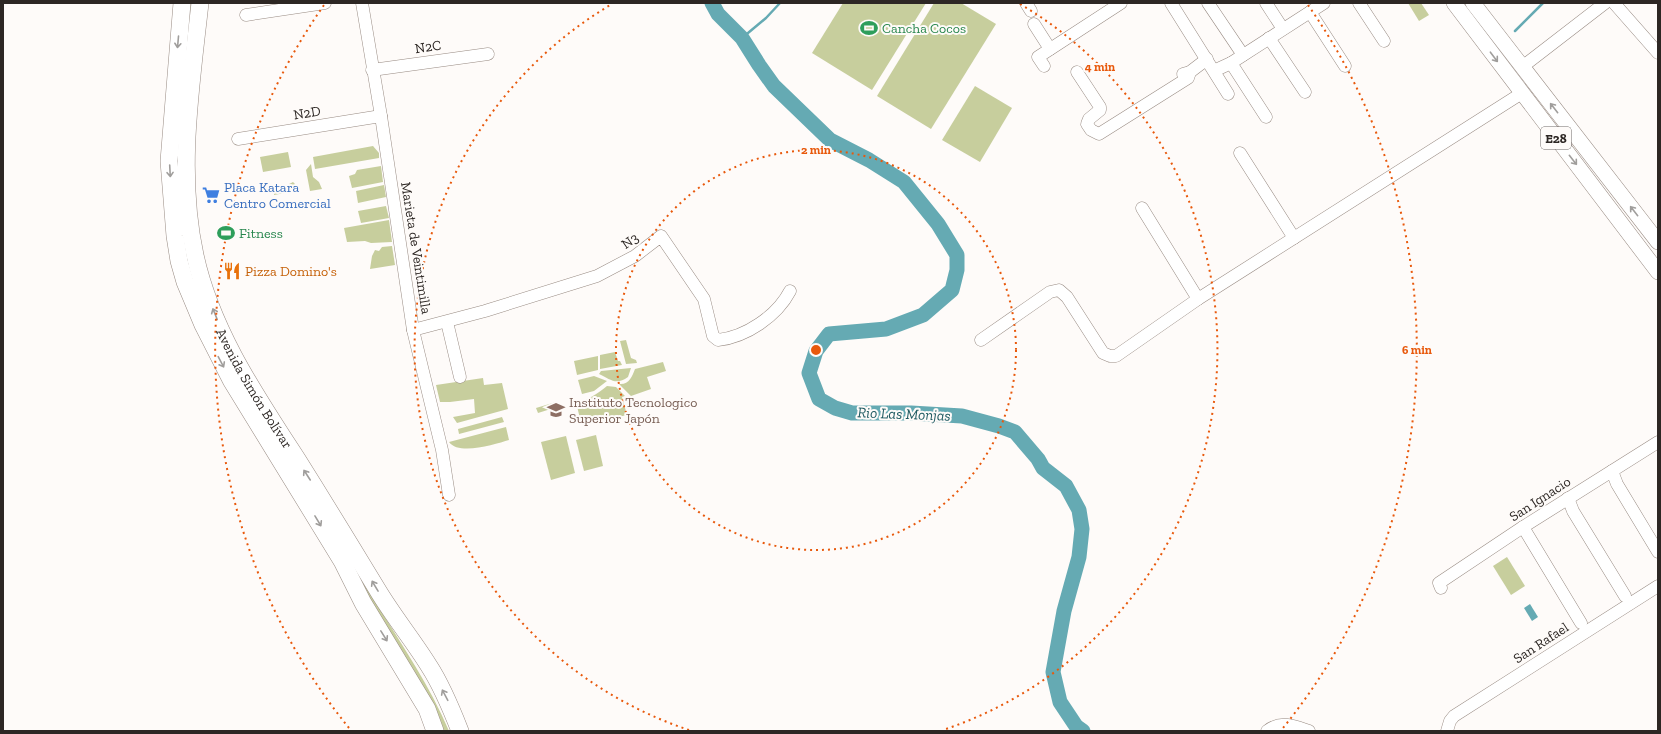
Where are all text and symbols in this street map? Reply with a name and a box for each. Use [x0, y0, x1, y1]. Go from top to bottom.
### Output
sports icon: Cancha Cocos [859, 18, 879, 38]
place label: Cancha Cocos [882, 20, 966, 37]
one-way arrow [175, 35, 182, 48]
street label: N2C [414, 37, 442, 57]
one-way arrow [1490, 51, 1498, 62]
text: 4 min [1085, 60, 1115, 74]
street label: N2D [292, 102, 322, 124]
one-way arrow [1550, 103, 1559, 114]
road number: E28 [1541, 127, 1571, 149]
text: 2 min [801, 143, 831, 157]
one-way arrow [1569, 154, 1578, 165]
one-way arrow [166, 164, 173, 177]
place label: Placa Katara Centro Comercial [224, 179, 331, 212]
street label: Marieta de Veintimilla [397, 181, 435, 315]
supermarket icon: Placa Katara Centro Comercial [201, 185, 221, 205]
one-way arrow [1630, 206, 1638, 217]
sports icon: Fitness [216, 223, 236, 243]
place label: Fitness [239, 225, 283, 242]
street label: N3 [618, 229, 642, 253]
restaurant icon: Pizza Domino's [222, 261, 242, 281]
place label: Pizza Domino's [245, 263, 337, 280]
one-way arrow [210, 308, 218, 320]
street label: Avenida Simón Bolívar [213, 326, 296, 452]
centre of rings [809, 343, 823, 357]
text: 6 min [1402, 343, 1432, 357]
one-way arrow [218, 356, 226, 368]
place label: Instituto Tecnologico Superior Japón [569, 394, 697, 427]
school or university icon: Instituto Tecnologico Superior Japón [546, 400, 566, 420]
water label: Rio Las Monjas [857, 403, 951, 425]
one-way arrow [303, 470, 311, 481]
street label: San Ignacio [1506, 473, 1574, 525]
one-way arrow [315, 515, 323, 527]
one-way arrow [370, 580, 378, 592]
street label: San Rafael [1510, 619, 1572, 667]
one-way arrow [380, 630, 388, 641]
one-way arrow [441, 689, 449, 701]

